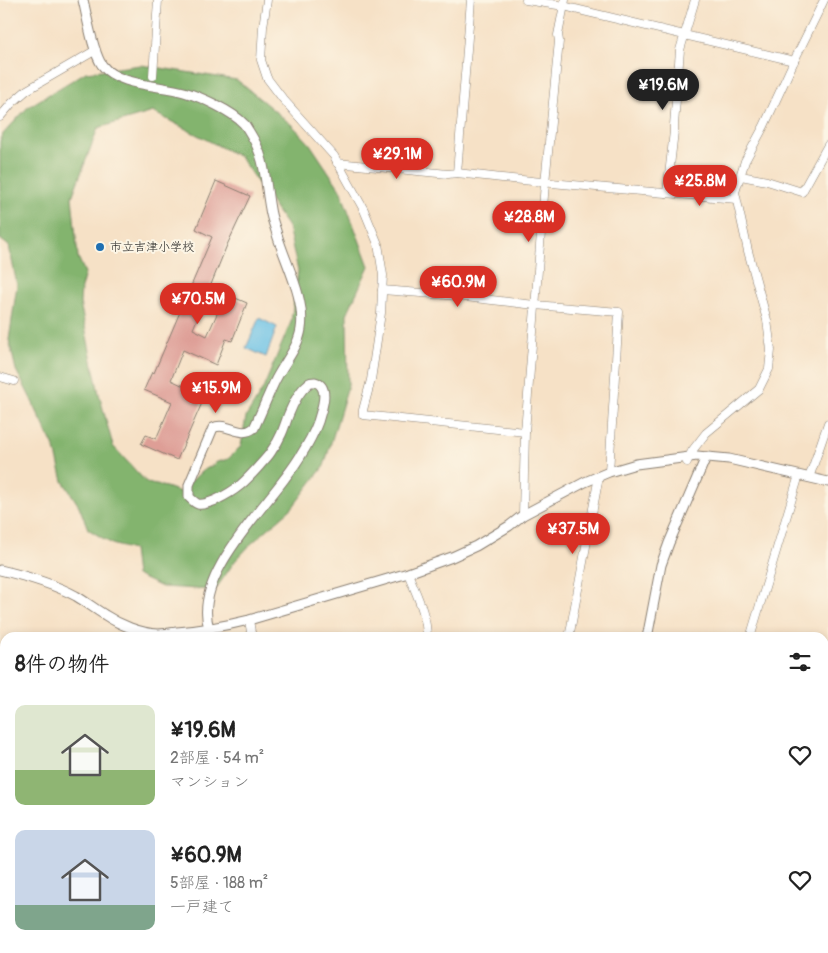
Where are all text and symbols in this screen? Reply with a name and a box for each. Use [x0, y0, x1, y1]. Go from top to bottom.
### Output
pin: ¥19.6M [622, 68, 704, 111]
text: ¥19.6M [638, 75, 688, 95]
pin: ¥29.1M [356, 138, 438, 180]
text: ¥29.1M [372, 144, 422, 164]
pin: ¥25.8M [659, 164, 741, 207]
text: ¥25.8M [674, 171, 726, 191]
pin: ¥28.8M [488, 200, 570, 243]
text: ¥28.8M [503, 207, 555, 227]
place label: 市立吉津小学校 [110, 240, 194, 255]
marker: 市立吉津小学校 [94, 241, 106, 253]
pin: ¥60.9M [417, 266, 499, 308]
text: ¥60.9M [431, 272, 485, 292]
pin: ¥70.5M [157, 282, 239, 325]
text: ¥70.5M [171, 289, 225, 309]
pin: ¥15.9M [175, 372, 257, 414]
text: ¥15.9M [191, 378, 241, 398]
pin: ¥37.5M [532, 512, 614, 555]
text: ¥37.5M [547, 519, 599, 539]
icon: filters [786, 648, 814, 676]
text: 8件の物件 [15, 651, 110, 678]
text: ¥19.6M [170, 717, 236, 744]
icon: home [55, 725, 115, 785]
icon: heart [786, 741, 814, 769]
text: 2部屋 · 54 m² [170, 748, 264, 768]
text: マンション [170, 772, 249, 792]
text: ¥60.9M [170, 842, 242, 869]
icon: home [55, 850, 115, 910]
icon: heart [786, 866, 814, 894]
text: 5部屋 · 188 m² [170, 873, 268, 893]
text: 一戸建て [170, 897, 234, 917]

